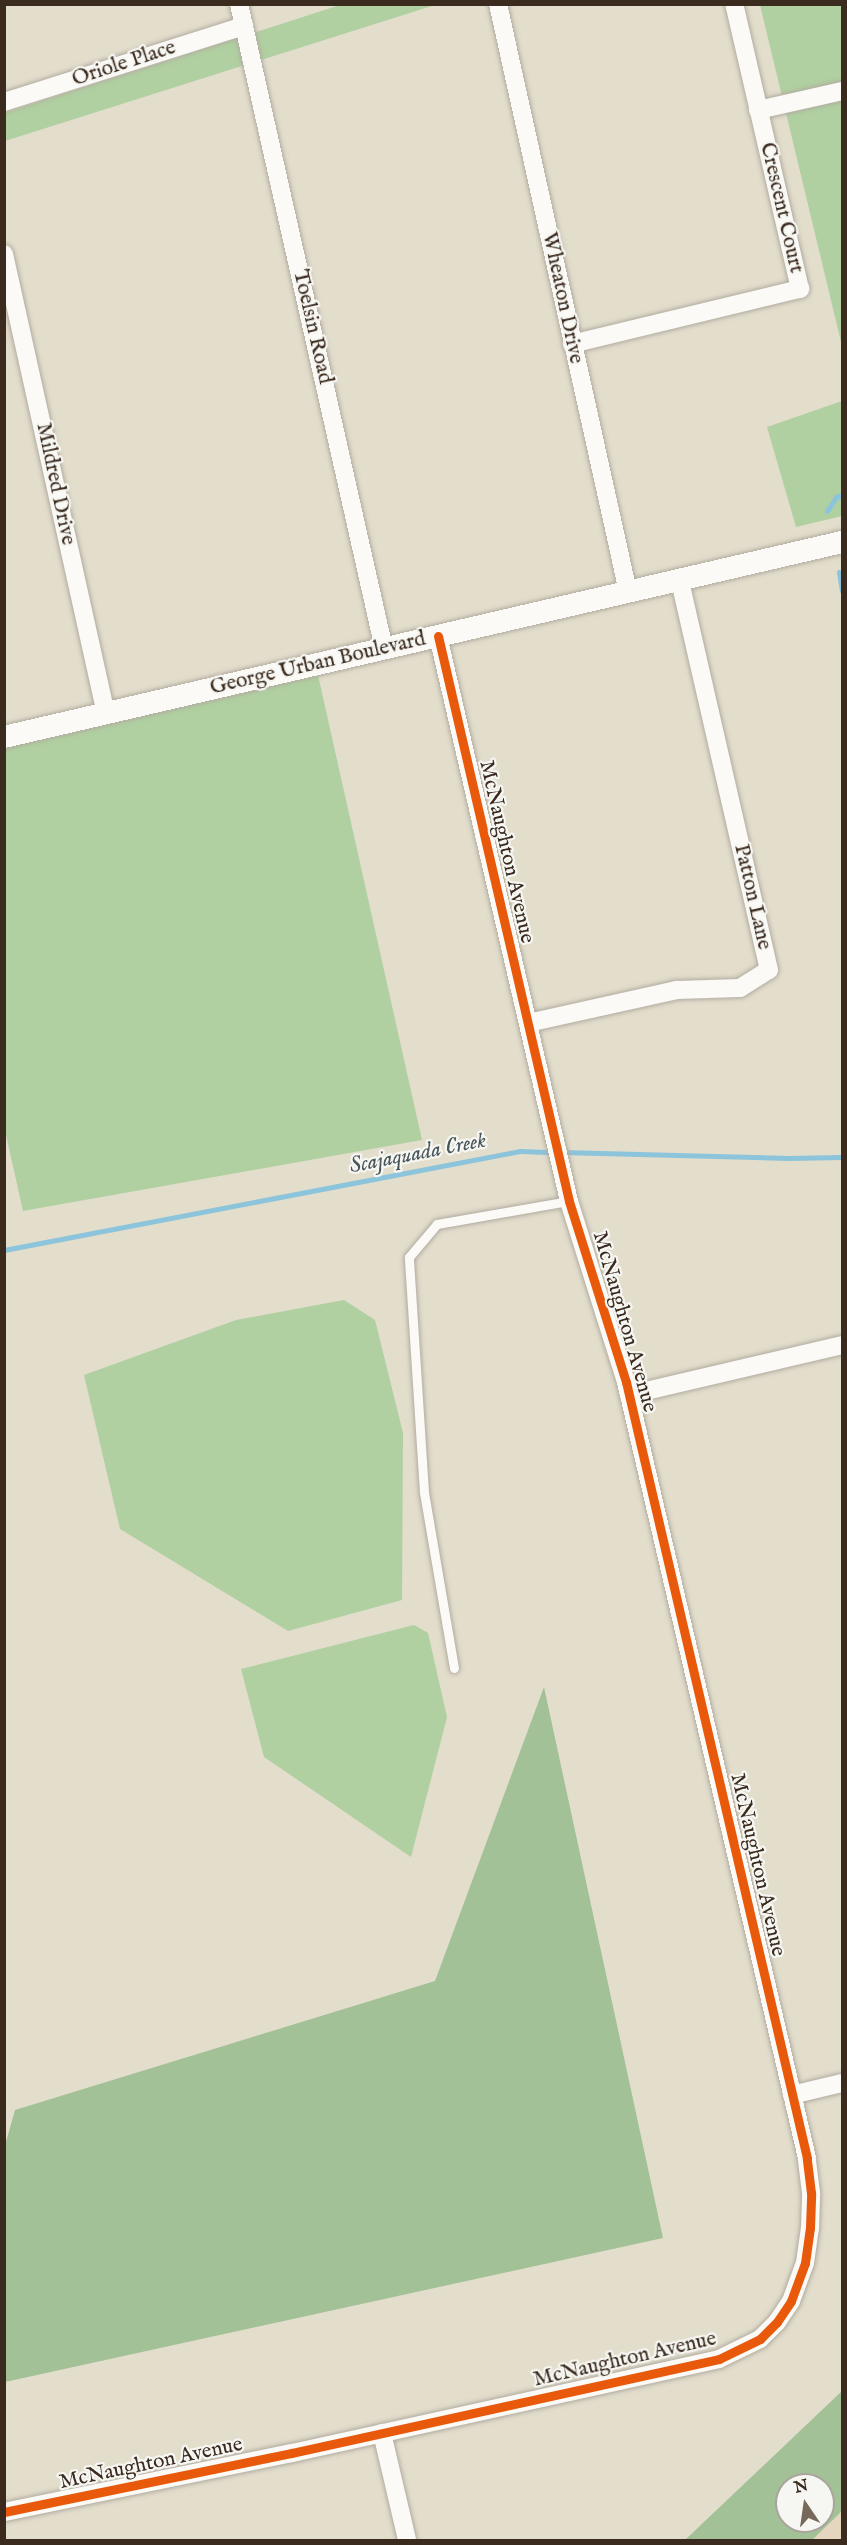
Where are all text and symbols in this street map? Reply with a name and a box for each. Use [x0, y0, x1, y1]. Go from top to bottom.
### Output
street label: Oriole Place [69, 35, 179, 93]
street label: Crescent Court [754, 140, 808, 276]
street label: Wheaton Drive [536, 230, 588, 366]
street label: Toelsin Road [287, 267, 337, 387]
street label: Mildred Drive [30, 421, 80, 547]
street label: George Urban Boulevard [208, 627, 428, 701]
street label: McNaughton Avenue [473, 758, 539, 946]
street label: Patton Lane [728, 842, 776, 952]
water label: Scajaquada Creek [348, 1128, 488, 1180]
street label: McNaughton Avenue [586, 1229, 662, 1415]
street label: McNaughton Avenue [724, 1771, 790, 1959]
street label: McNaughton Avenue [531, 2327, 719, 2393]
street label: McNaughton Avenue [57, 2432, 245, 2496]
north arrow [775, 2473, 835, 2533]
text: N [792, 2476, 810, 2499]

